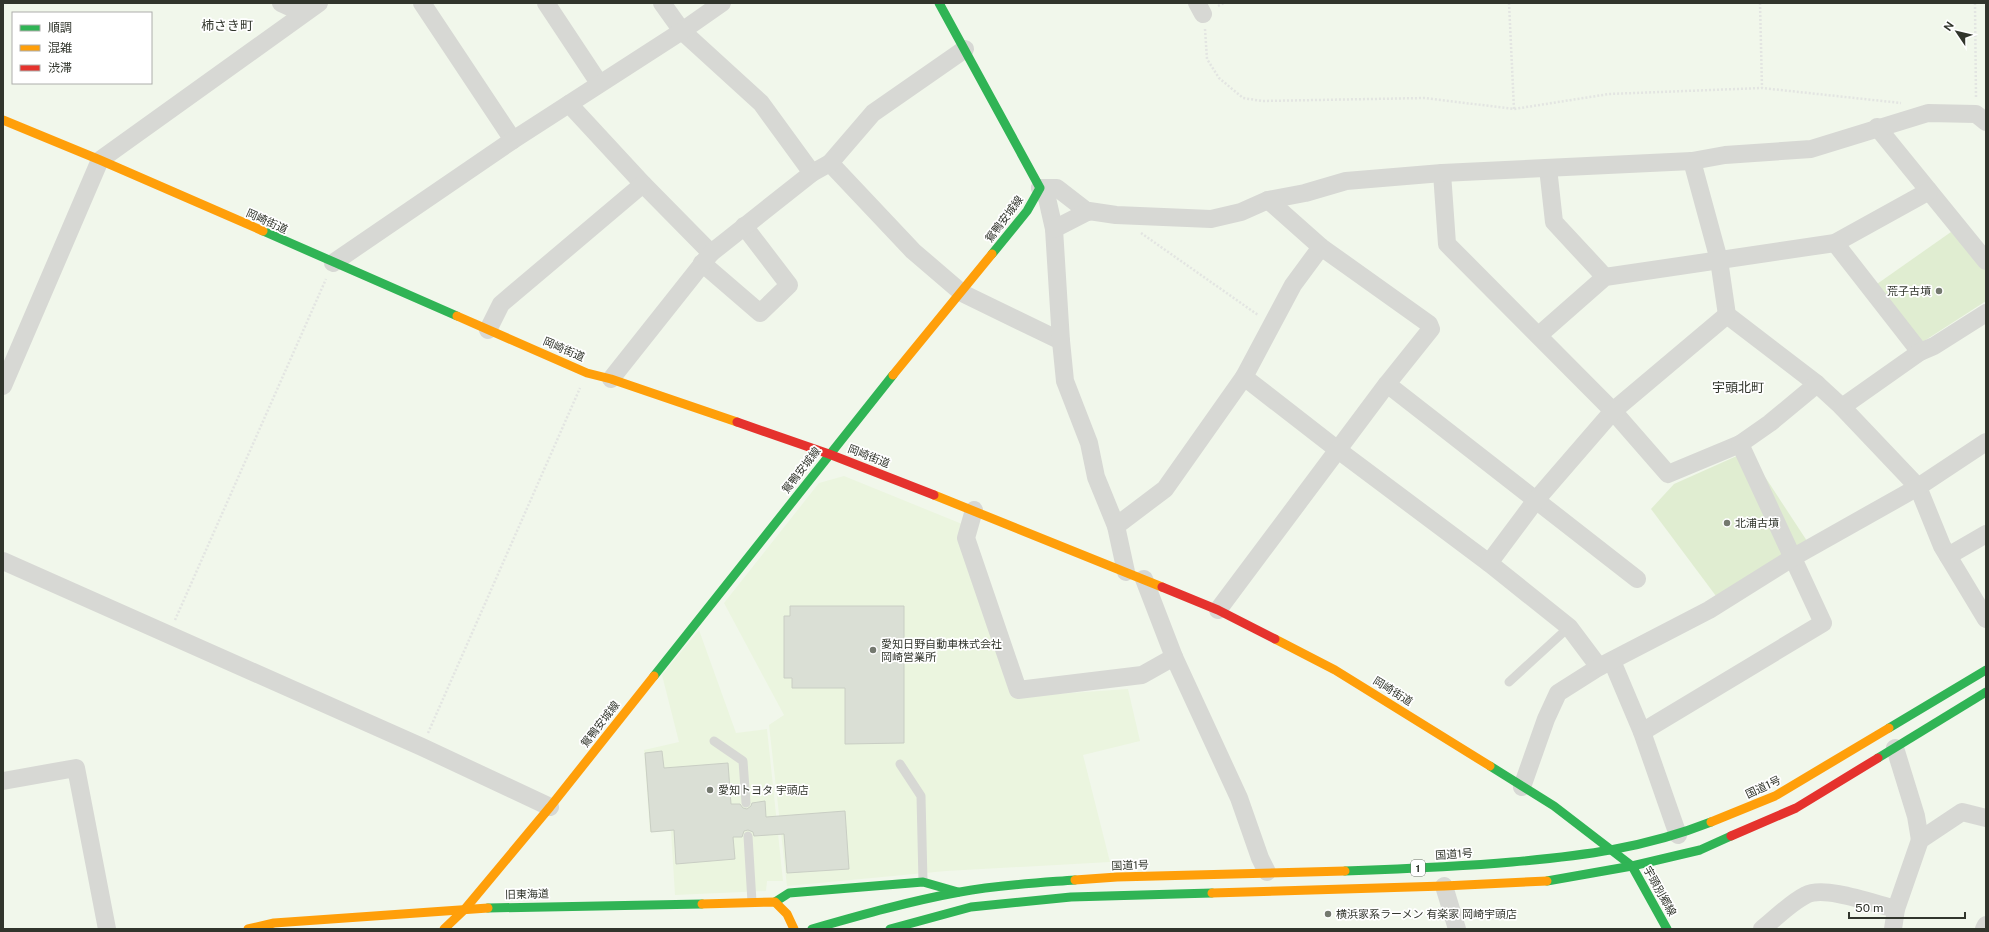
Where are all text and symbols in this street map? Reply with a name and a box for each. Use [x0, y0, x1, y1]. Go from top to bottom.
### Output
legend [12, 12, 152, 84]
north arrow [1937, 12, 1977, 52]
district label: 柿さき町 [201, 18, 253, 33]
text: N [1941, 19, 1956, 33]
text: 順調 [48, 21, 72, 35]
text: 混雑 [48, 41, 72, 55]
text: 渋滞 [48, 61, 72, 75]
street label: 鴛鴨安城線 [983, 193, 1025, 245]
street label: 岡崎街道 [244, 207, 290, 235]
place label: 荒子古墳 [1887, 285, 1931, 297]
marker: 荒子古墳 [1934, 286, 1944, 296]
street label: 岡崎街道 [541, 335, 587, 363]
district label: 宇頭北町 [1712, 380, 1764, 395]
street label: 岡崎街道 [846, 443, 892, 469]
street label: 鴛鴨安城線 [779, 445, 823, 495]
place label: 北浦古墳 [1735, 517, 1779, 529]
marker: 北浦古墳 [1722, 518, 1732, 528]
place label: 愛知日野自動車株式会社 岡崎営業所 [881, 638, 1002, 663]
marker: 愛知日野自動車株式会社 岡崎営業所 [868, 645, 878, 655]
street label: 岡崎街道 [1371, 674, 1415, 708]
street label: 鴛鴨安城線 [578, 699, 622, 749]
street label: 国道1号 [1743, 774, 1783, 800]
place label: 愛知トヨタ 宇頭店 [718, 784, 809, 796]
marker: 愛知トヨタ 宇頭店 [705, 785, 715, 795]
street label: 国道1号 [1435, 847, 1473, 861]
street label: 国道1号 [1111, 858, 1149, 872]
road number: 1 [1411, 860, 1425, 876]
street label: 宇頭別郷線 [1641, 864, 1679, 918]
street label: 旧東海道 [505, 888, 549, 900]
scale bar [1849, 894, 1965, 920]
text: 50 m [1855, 901, 1883, 915]
place label: 横浜家系ラーメン 有楽家 岡崎宇頭店 [1336, 908, 1517, 920]
marker: 横浜家系ラーメン 有楽家 岡崎宇頭店 [1323, 909, 1333, 919]

